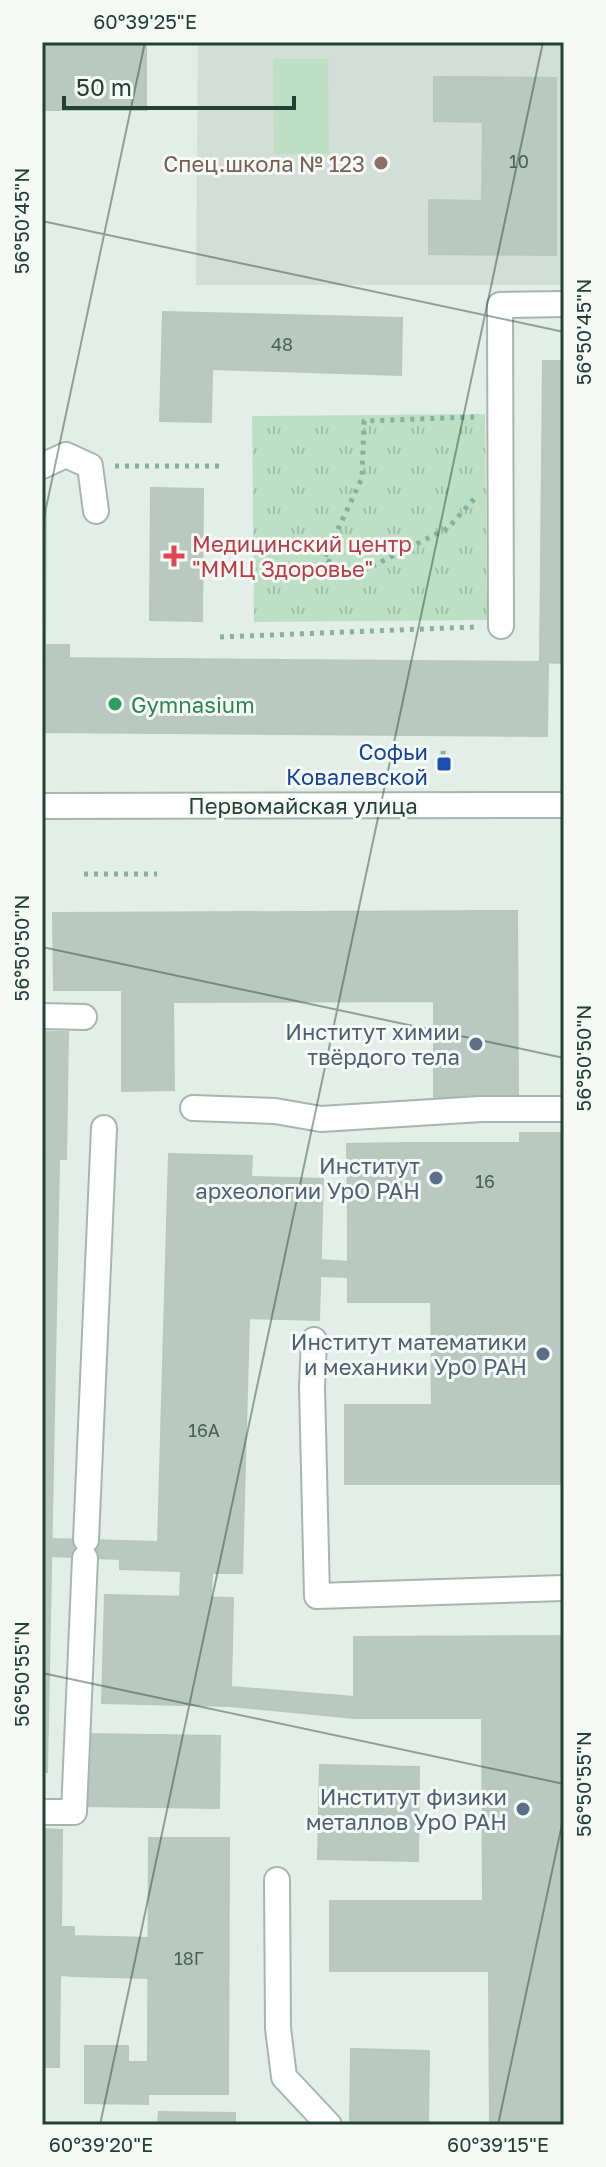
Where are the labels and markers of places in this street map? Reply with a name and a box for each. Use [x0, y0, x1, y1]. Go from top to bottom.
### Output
place label: Спец.школа № 123 [163, 150, 365, 177]
marker: Спец.школа № 123 [372, 154, 390, 172]
place label: Медицинский центр "ММЦ Здоровье" [192, 530, 412, 582]
marker: Медицинский центр "ММЦ Здоровье" [163, 545, 185, 567]
place label: Gymnasium [131, 691, 255, 718]
marker: Gymnasium [106, 695, 124, 713]
place label: Софьи Ковалевской [286, 738, 428, 790]
marker: Софьи Ковалевской [435, 755, 453, 773]
place label: Институт химии твёрдого тела [285, 1018, 460, 1070]
marker: Институт химии твёрдого тела [467, 1035, 485, 1053]
place label: Институт археологии УрО РАН [195, 1152, 420, 1204]
marker: Институт археологии УрО РАН [427, 1169, 445, 1187]
place label: Институт математики и механики УрО РАН [291, 1328, 527, 1380]
marker: Институт математики и механики УрО РАН [534, 1345, 552, 1363]
place label: Институт физики металлов УрО РАН [306, 1783, 507, 1835]
marker: Институт физики металлов УрО РАН [514, 1800, 532, 1818]

